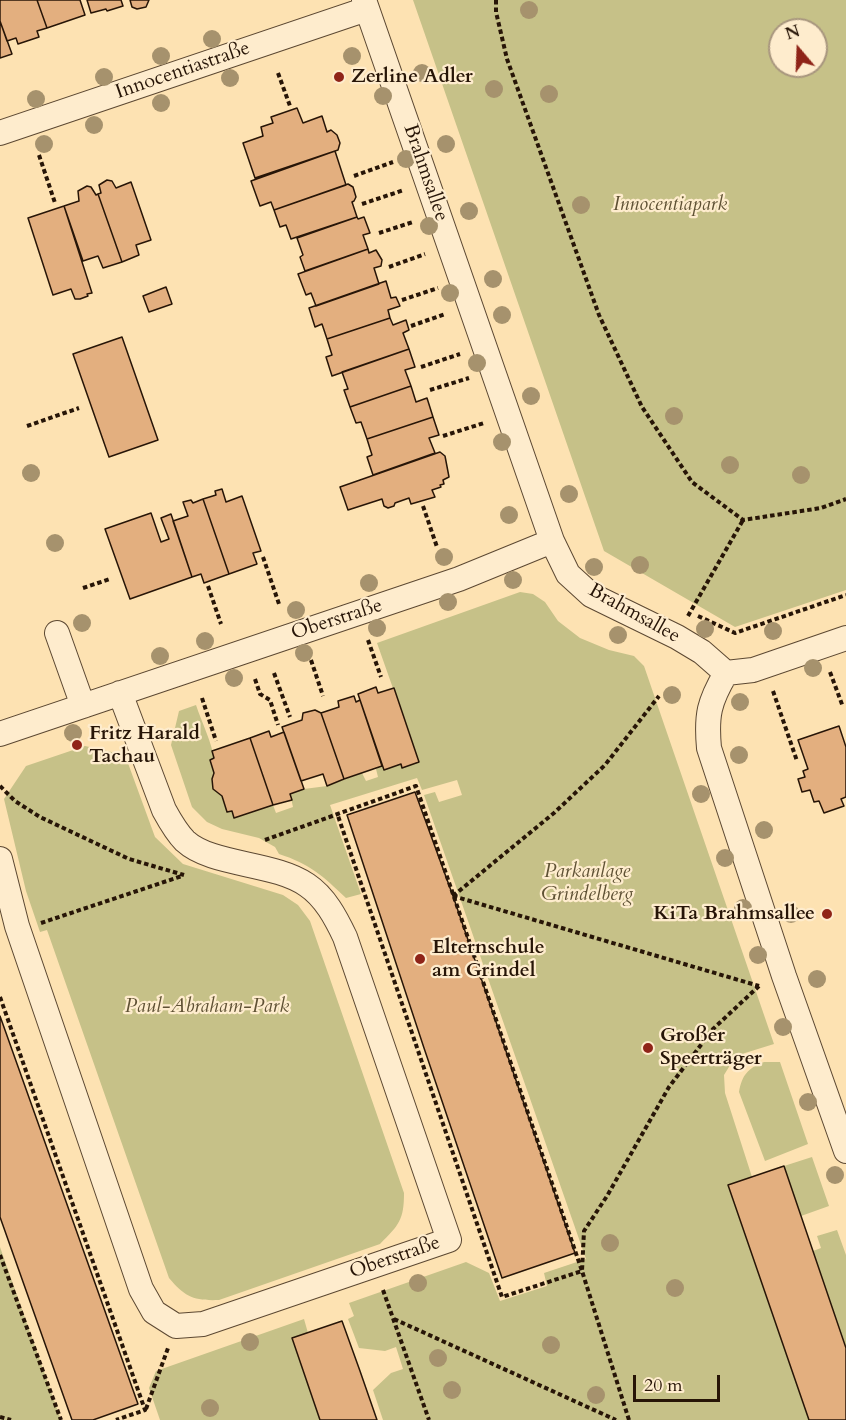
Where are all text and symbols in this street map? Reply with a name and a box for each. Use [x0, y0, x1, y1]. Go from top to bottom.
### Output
north arrow [768, 18, 828, 78]
text: N [783, 20, 803, 46]
street label: Innocentiastraße [113, 37, 253, 105]
place label: Zerline Adler [351, 65, 473, 89]
marker: Zerline Adler [332, 70, 346, 84]
street label: Brahmsallee [397, 121, 453, 225]
park label: Innocentiapark [613, 193, 727, 217]
street label: Brahmsallee [584, 579, 684, 649]
street label: Oberstraße [288, 594, 386, 646]
place label: Fritz Harald Tachau [89, 722, 200, 769]
marker: Fritz Harald Tachau [70, 738, 84, 752]
park label: Parkanlage Grindelberg [541, 860, 633, 907]
place label: KiTa Brahmsallee [653, 902, 815, 926]
marker: KiTa Brahmsallee [820, 907, 834, 921]
place label: Elternschule am Grindel [432, 936, 545, 983]
marker: Elternschule am Grindel [413, 952, 427, 966]
park label: Paul-Abraham-Park [125, 995, 289, 1019]
place label: Großer Speerträger [660, 1024, 762, 1071]
marker: Großer Speerträger [641, 1041, 655, 1055]
street label: Oberstraße [346, 1231, 444, 1285]
scale bar [636, 1363, 723, 1401]
text: 20 m [644, 1373, 683, 1398]

